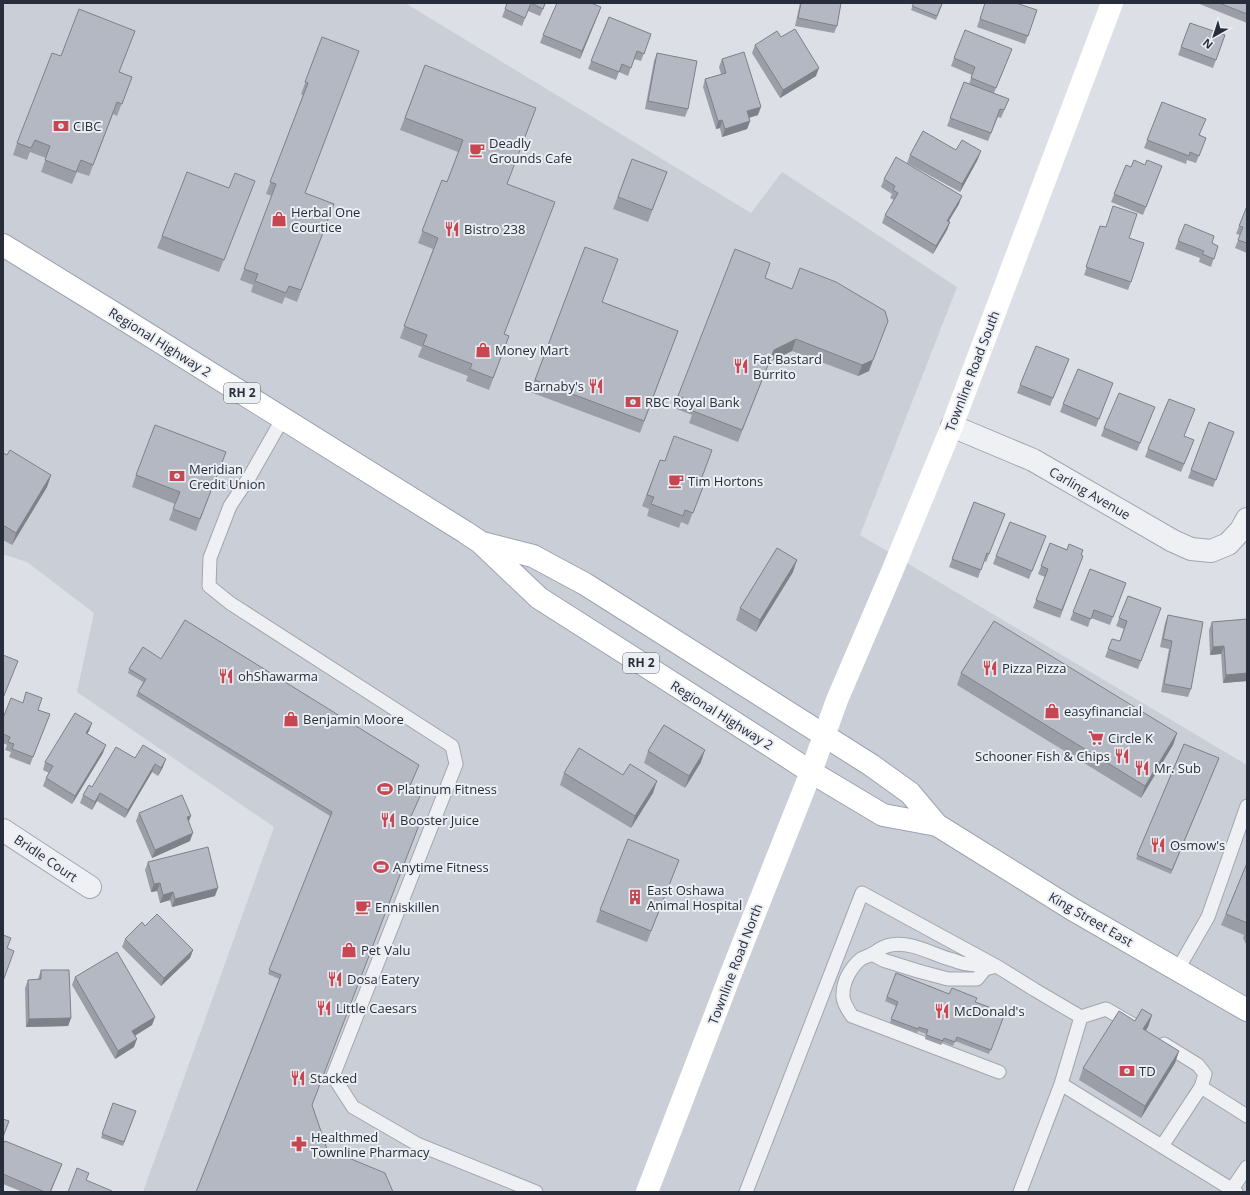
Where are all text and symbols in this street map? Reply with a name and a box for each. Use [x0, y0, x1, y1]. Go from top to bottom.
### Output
north arrow [1194, 16, 1234, 56]
text: N [1199, 36, 1216, 53]
bank icon: CIBC [52, 117, 70, 135]
place label: CIBC [73, 117, 101, 135]
place label: Deadly Grounds Cafe [489, 134, 572, 167]
cafe icon: Deadly Grounds Cafe [468, 141, 486, 159]
place label: Herbal One Courtice [291, 203, 360, 236]
shop icon: Herbal One Courtice [270, 210, 288, 228]
restaurant icon: Bistro 238 [443, 220, 461, 238]
place label: Bistro 238 [464, 220, 525, 238]
street label: Regional Highway 2 [105, 303, 215, 381]
street label: Townline Road South [941, 308, 1003, 434]
shop icon: Money Mart [474, 341, 492, 359]
place label: Money Mart [495, 341, 569, 359]
place label: Fat Bastard Burrito [753, 350, 822, 383]
restaurant icon: Fat Bastard Burrito [732, 357, 750, 375]
place label: Barnaby's [524, 377, 584, 395]
restaurant icon: Barnaby's [587, 377, 605, 395]
road number: RH 2 [224, 383, 260, 403]
bank icon: RBC Royal Bank [624, 393, 642, 411]
place label: RBC Royal Bank [645, 393, 740, 411]
place label: Meridian Credit Union [189, 460, 266, 493]
street label: Carling Avenue [1046, 462, 1134, 524]
bank icon: Meridian Credit Union [168, 467, 186, 485]
cafe icon: Tim Hortons [667, 472, 685, 490]
place label: Tim Hortons [688, 472, 763, 490]
road number: RH 2 [623, 653, 659, 673]
restaurant icon: Pizza Pizza [981, 659, 999, 677]
place label: Pizza Pizza [1002, 659, 1066, 677]
restaurant icon: ohShawarma [217, 667, 235, 685]
place label: ohShawarma [238, 667, 318, 685]
street label: Regional Highway 2 [667, 676, 777, 754]
shop icon: easyfinancial [1043, 702, 1061, 720]
place label: easyfinancial [1064, 702, 1142, 720]
shop icon: Benjamin Moore [282, 710, 300, 728]
place label: Benjamin Moore [303, 710, 404, 728]
supermarket icon: Circle K [1087, 729, 1105, 747]
place label: Circle K [1108, 729, 1153, 747]
place label: Schooner Fish & Chips [975, 747, 1110, 765]
restaurant icon: Schooner Fish & Chips [1113, 747, 1131, 765]
restaurant icon: Mr. Sub [1133, 759, 1151, 777]
place label: Mr. Sub [1154, 759, 1201, 777]
sports icon: Platinum Fitness [376, 780, 394, 798]
place label: Platinum Fitness [397, 780, 497, 798]
restaurant icon: Booster Juice [379, 811, 397, 829]
place label: Booster Juice [400, 811, 479, 829]
street label: Bridle Court [11, 830, 82, 886]
restaurant icon: Osmow's [1149, 836, 1167, 854]
place label: Osmow's [1170, 836, 1225, 854]
sports icon: Anytime Fitness [372, 858, 390, 876]
place label: Anytime Fitness [393, 858, 489, 876]
place label: East Oshawa Animal Hospital [647, 881, 742, 914]
building icon: East Oshawa Animal Hospital [626, 888, 644, 906]
street label: King Street East [1046, 888, 1137, 951]
cafe icon: Enniskillen [354, 898, 372, 916]
place label: Enniskillen [375, 898, 440, 916]
street label: Townline Road North [704, 901, 766, 1027]
shop icon: Pet Valu [340, 941, 358, 959]
place label: Pet Valu [361, 941, 410, 959]
restaurant icon: Dosa Eatery [326, 970, 344, 988]
place label: Dosa Eatery [347, 970, 420, 988]
restaurant icon: Little Caesars [315, 999, 333, 1017]
place label: Little Caesars [336, 999, 417, 1017]
restaurant icon: McDonald's [933, 1002, 951, 1020]
place label: McDonald's [954, 1002, 1025, 1020]
bank icon: TD [1118, 1062, 1136, 1080]
place label: TD [1139, 1062, 1156, 1080]
restaurant icon: Stacked [289, 1069, 307, 1087]
place label: Stacked [310, 1069, 357, 1087]
place label: Healthmed Townline Pharmacy [311, 1128, 430, 1161]
pharmacy icon: Healthmed Townline Pharmacy [290, 1135, 308, 1153]

